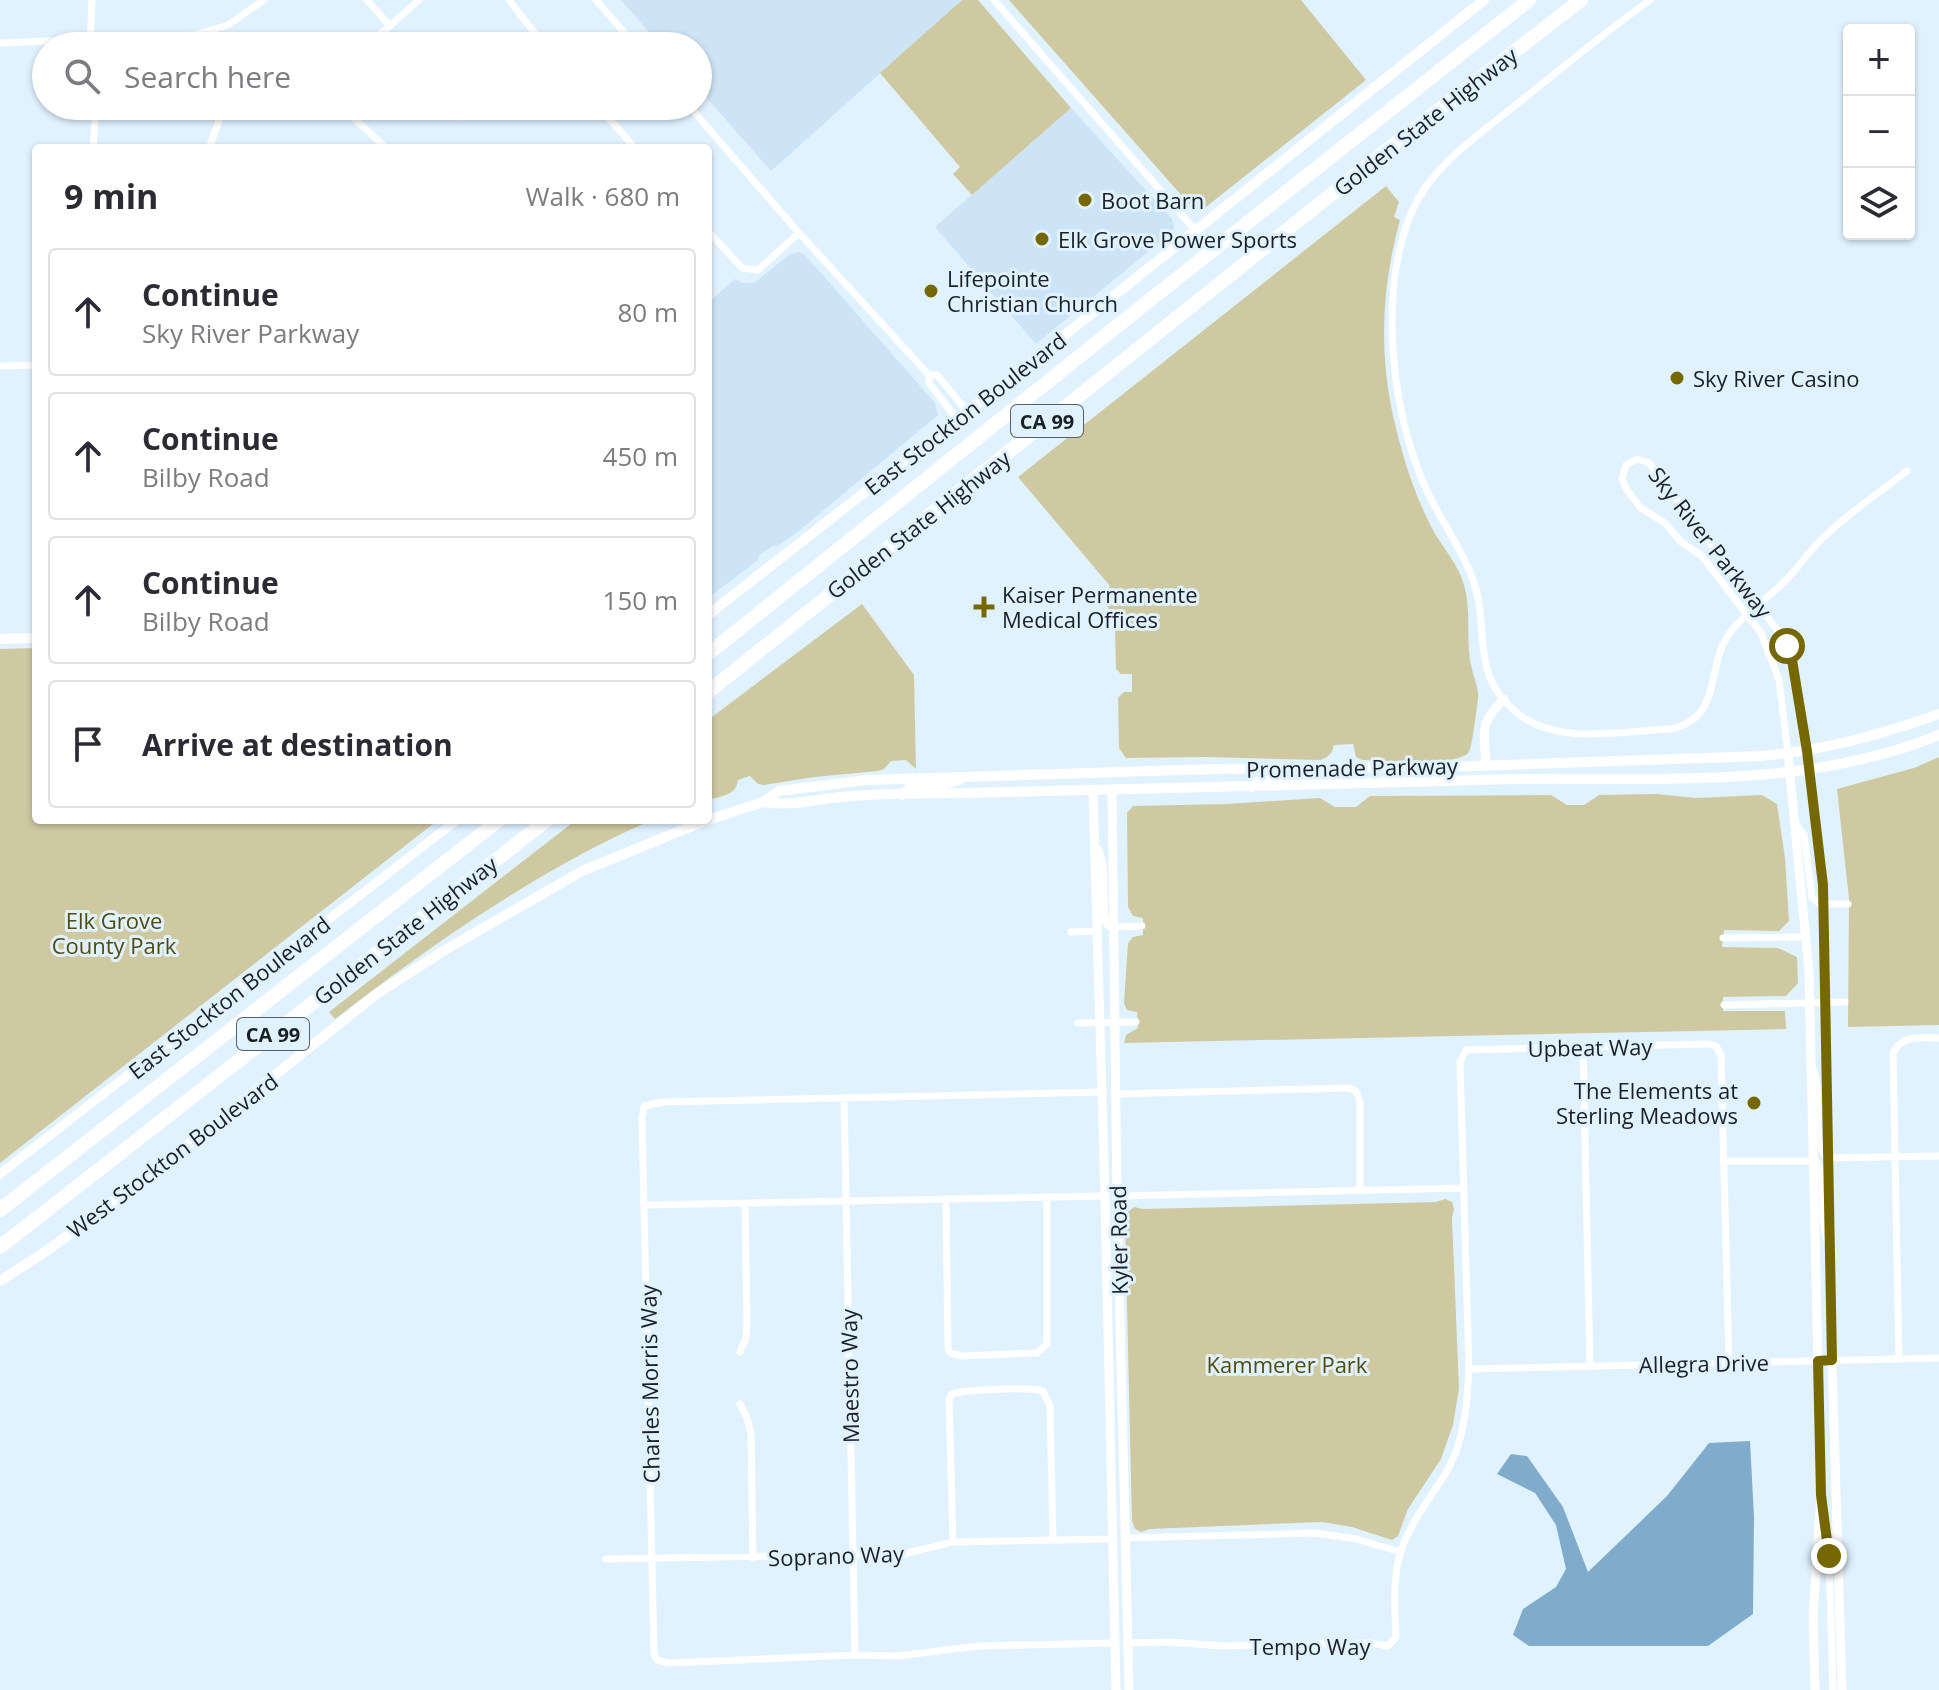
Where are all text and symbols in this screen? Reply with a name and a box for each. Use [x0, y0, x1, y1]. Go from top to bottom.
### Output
map controls [1843, 24, 1915, 240]
button: + [1843, 24, 1915, 96]
search box [32, 32, 712, 120]
street label: Golden State Highway [1327, 39, 1524, 202]
icon: search [60, 54, 104, 98]
text: Search here [124, 56, 291, 97]
button: − [1843, 96, 1915, 168]
button: layers [1843, 168, 1915, 240]
text: 9 min [64, 173, 158, 219]
text: Walk · 680 m [526, 178, 680, 214]
place label: Boot Barn [1101, 185, 1204, 215]
marker: Boot Barn [1076, 191, 1094, 209]
place label: Elk Grove Power Sports [1058, 224, 1297, 254]
marker: Elk Grove Power Sports [1033, 230, 1051, 248]
place label: Lifepointe Christian Church [947, 263, 1118, 318]
text: Continue [142, 274, 279, 315]
marker: Lifepointe Christian Church [922, 282, 940, 300]
icon: ahead [66, 290, 110, 334]
text: 80 m [617, 294, 678, 330]
text: Sky River Parkway [142, 315, 359, 351]
street label: East Stockton Boulevard [858, 325, 1072, 501]
place label: Sky River Casino [1693, 363, 1859, 393]
marker: Sky River Casino [1668, 369, 1686, 387]
road number: CA 99 [1011, 405, 1083, 437]
text: Continue [142, 418, 279, 459]
icon: ahead [66, 434, 110, 478]
text: 450 m [603, 438, 678, 474]
street label: Golden State Highway [820, 442, 1017, 605]
text: Bilby Road [142, 459, 270, 495]
street label: Sky River Parkway [1643, 460, 1780, 624]
text: Continue [142, 562, 279, 603]
icon: ahead [66, 578, 110, 622]
place label: Kaiser Permanente Medical Offices [1002, 579, 1198, 634]
text: 150 m [603, 582, 678, 618]
marker: Kaiser Permanente Medical Offices [973, 596, 995, 618]
text: Bilby Road [142, 603, 270, 639]
route start [1769, 628, 1805, 664]
icon: arrive [66, 722, 110, 766]
text: Arrive at destination [142, 724, 453, 765]
street label: Promenade Parkway [1246, 750, 1459, 784]
street label: Golden State Highway [307, 848, 504, 1011]
park label: Elk Grove County Park [52, 905, 177, 960]
street label: East Stockton Boulevard [122, 909, 336, 1085]
road number: CA 99 [237, 1018, 309, 1050]
street label: Upbeat Way [1527, 1031, 1654, 1063]
street label: West Stockton Boulevard [60, 1066, 284, 1244]
place label: The Elements at Sterling Meadows [1556, 1075, 1738, 1130]
marker: The Elements at Sterling Meadows [1745, 1094, 1763, 1112]
street label: Kyler Road [1102, 1185, 1134, 1295]
street label: Charles Morris Way [632, 1283, 666, 1484]
street label: Maestro Way [833, 1308, 865, 1443]
street label: Allegra Drive [1639, 1347, 1769, 1379]
park label: Kammerer Park [1207, 1349, 1368, 1379]
street label: Soprano Way [768, 1538, 905, 1572]
route end [1811, 1538, 1847, 1574]
street label: Tempo Way [1250, 1631, 1371, 1661]

